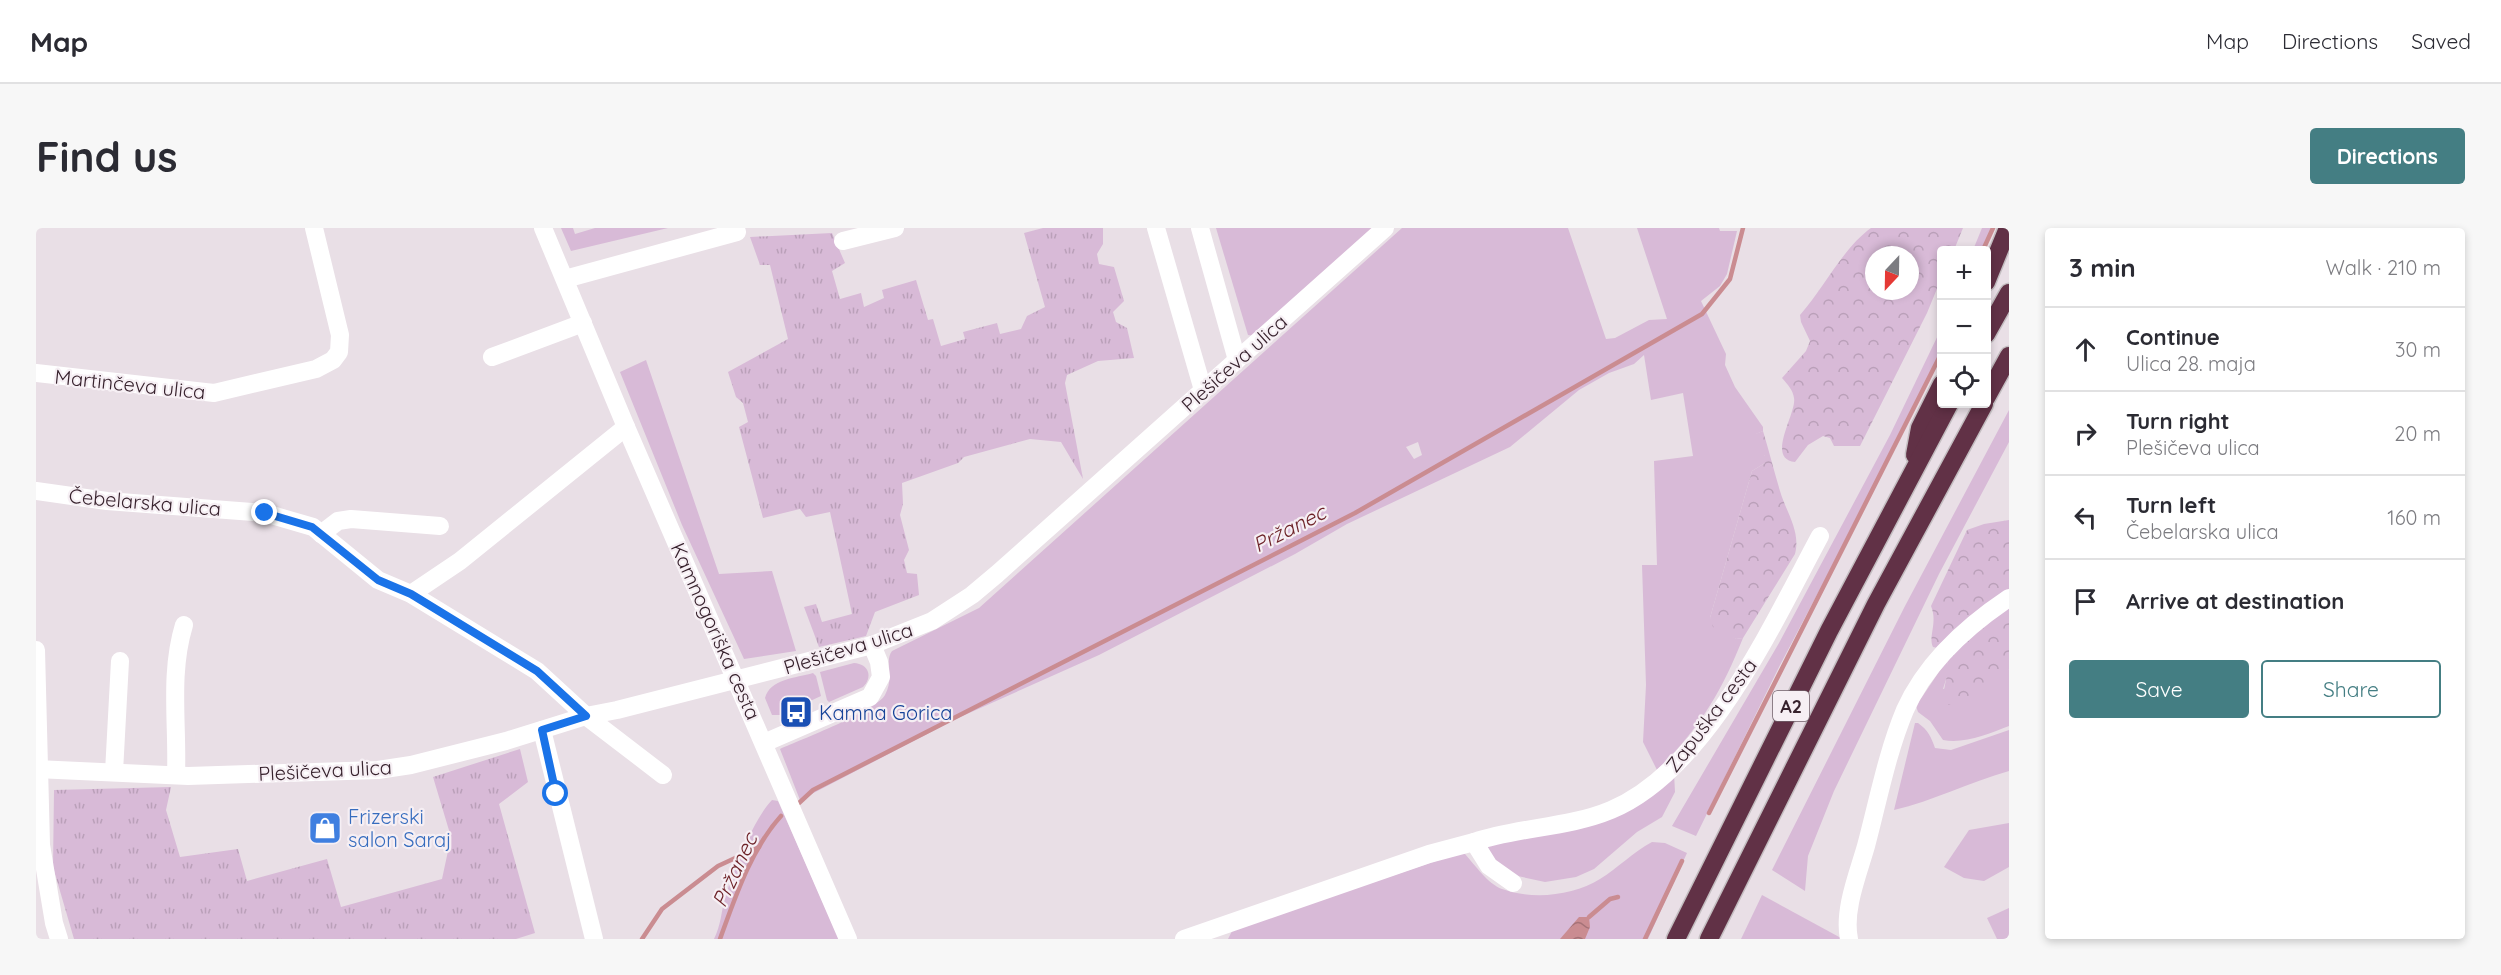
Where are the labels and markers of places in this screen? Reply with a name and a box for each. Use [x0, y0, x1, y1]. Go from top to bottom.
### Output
bus stop icon: Kamna Gorica [778, 694, 814, 730]
place label: Kamna Gorica [819, 700, 952, 725]
place label: Frizerski salon Saraj [348, 804, 452, 852]
shop icon: Frizerski salon Saraj [307, 810, 343, 846]

